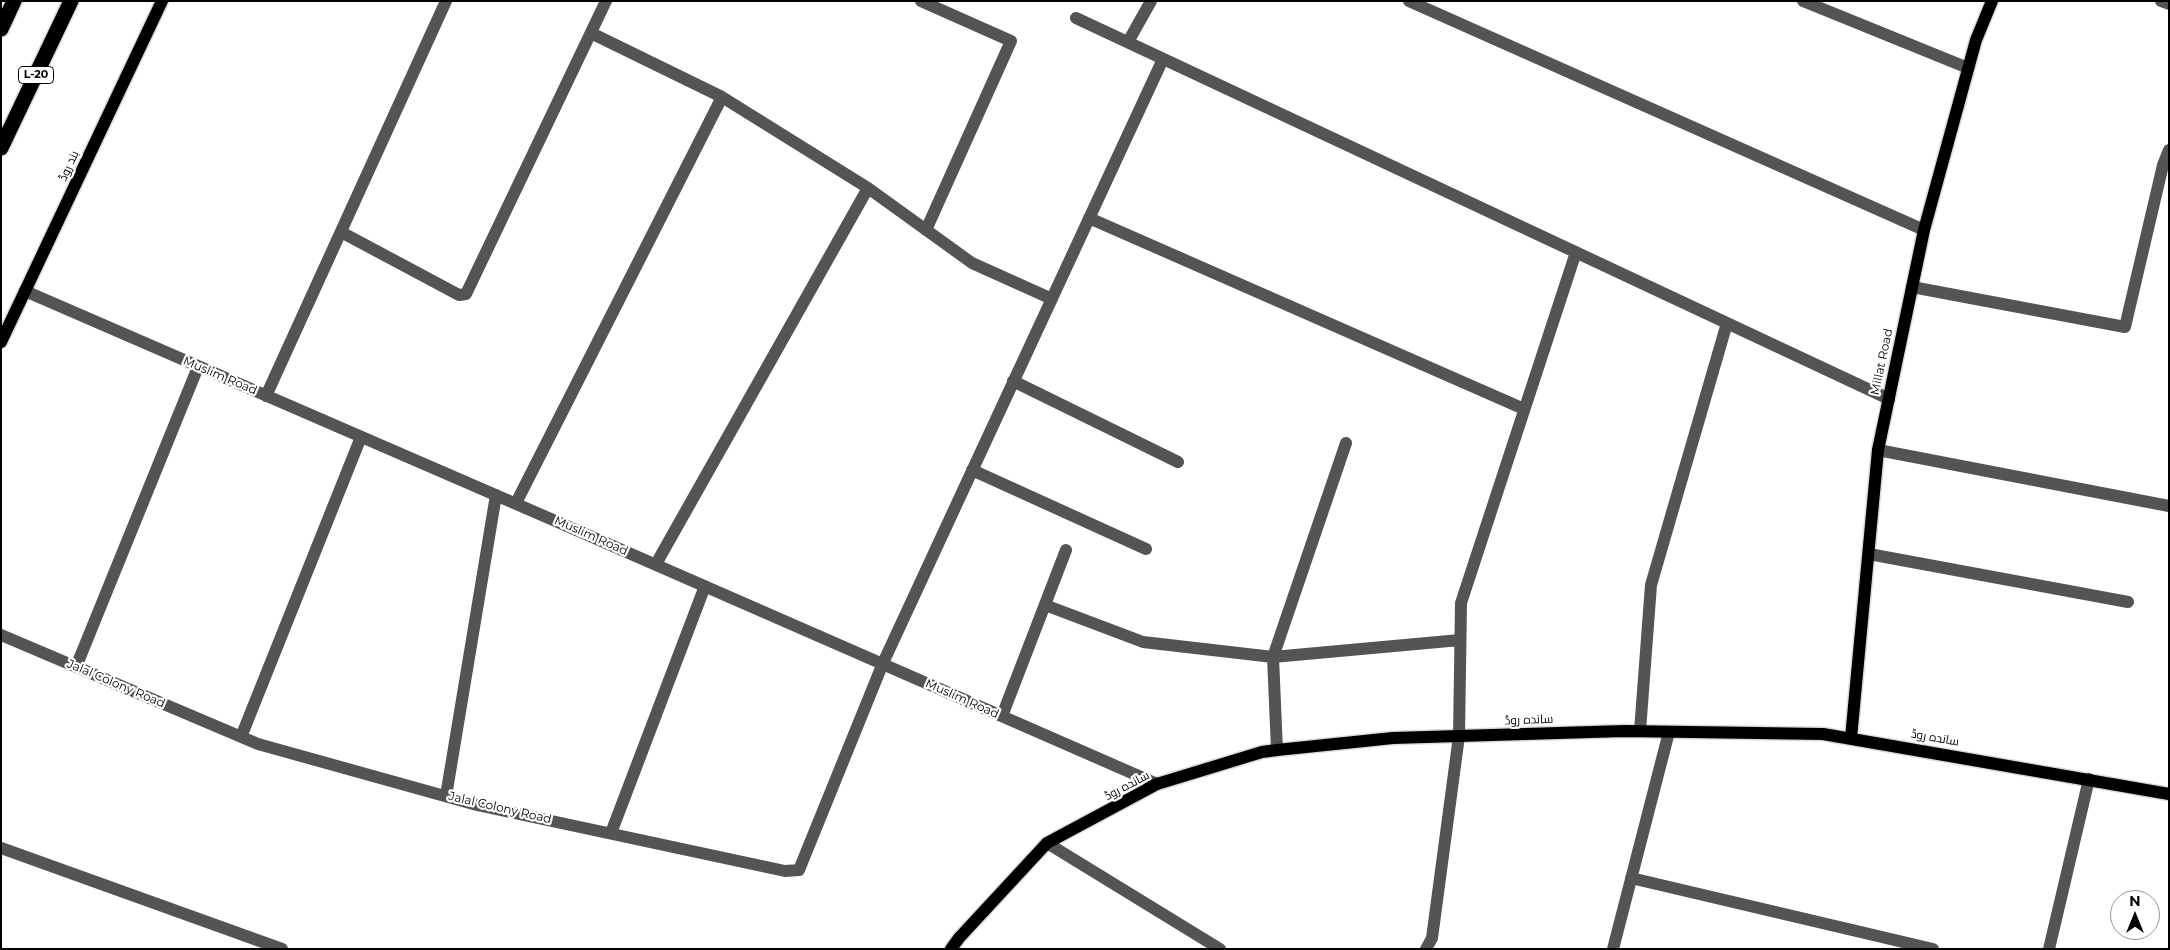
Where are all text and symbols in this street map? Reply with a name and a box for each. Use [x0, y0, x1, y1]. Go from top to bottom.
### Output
road number: L-20 [18, 66, 54, 84]
street label: بند روڈ [56, 149, 82, 183]
street label: Millat Road [1868, 327, 1896, 397]
street label: Muslim Road [181, 354, 259, 398]
street label: Muslim Road [552, 513, 630, 559]
street label: Jalal Colony Road [65, 657, 167, 711]
street label: Muslim Road [923, 676, 1001, 722]
street label: ساندہ روڈ [1504, 712, 1554, 728]
street label: ساندہ روڈ [1910, 727, 1960, 749]
street label: ساندہ روڈ [1102, 768, 1152, 804]
street label: Jalal Colony Road [447, 789, 553, 827]
north arrow [2110, 890, 2160, 940]
text: N [2129, 892, 2141, 910]

